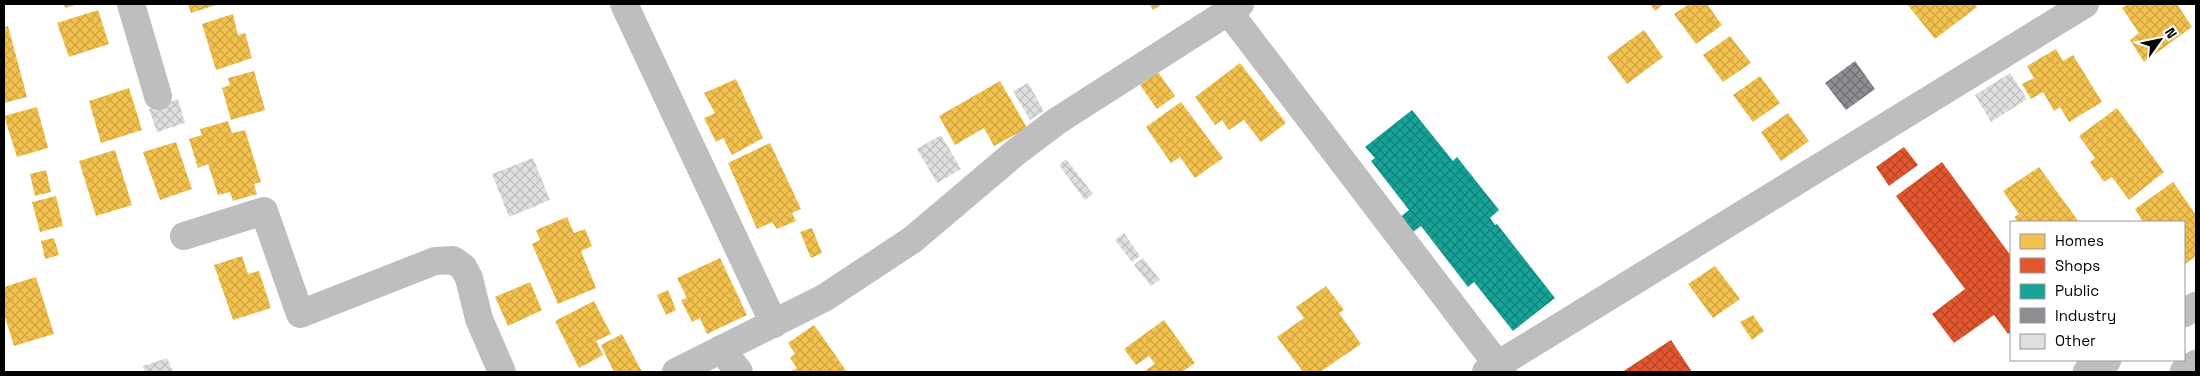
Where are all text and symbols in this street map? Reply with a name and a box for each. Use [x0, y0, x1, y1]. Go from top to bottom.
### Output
north arrow [2135, 15, 2185, 65]
text: N [2161, 24, 2181, 42]
legend [2010, 221, 2185, 361]
text: Homes [2055, 231, 2104, 250]
text: Shops [2055, 256, 2100, 275]
text: Public [2055, 281, 2099, 300]
text: Industry [2055, 306, 2116, 325]
text: Other [2055, 331, 2096, 350]

